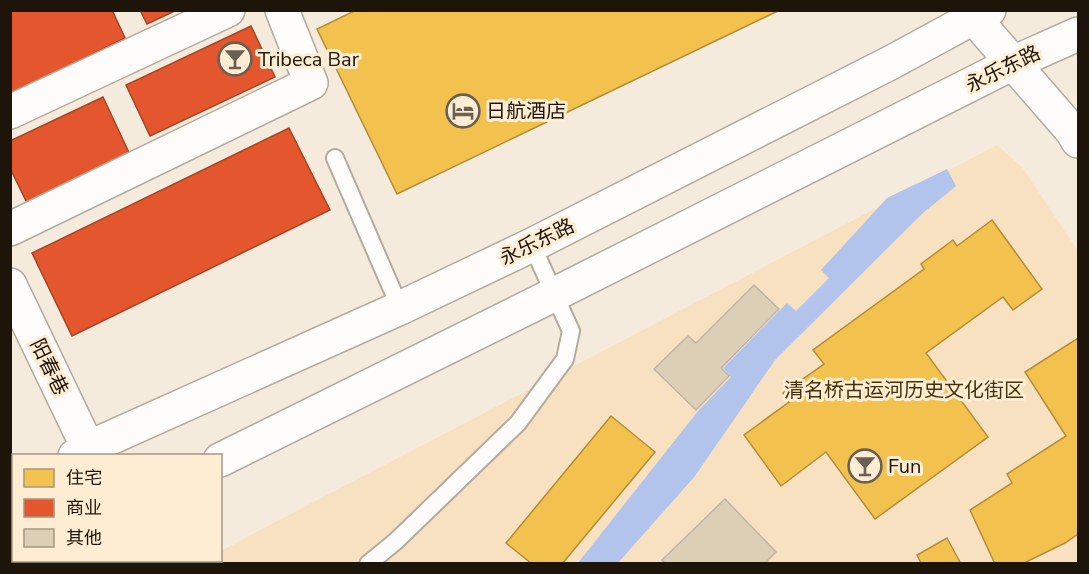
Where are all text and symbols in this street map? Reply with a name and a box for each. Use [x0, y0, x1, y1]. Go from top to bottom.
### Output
street label: 永乐东路 [961, 39, 1045, 99]
bar icon: Tribeca Bar [217, 41, 253, 77]
place label: Tribeca Bar [258, 46, 359, 73]
hotel icon: 日航酒店 [445, 93, 481, 129]
place label: 日航酒店 [486, 98, 566, 125]
street label: 永乐东路 [495, 212, 579, 272]
street label: 阳春巷 [24, 334, 74, 400]
park label: 清名桥古运河历史文化街区 [784, 377, 1024, 404]
bar icon: Fun [847, 448, 883, 484]
place label: Fun [888, 453, 921, 480]
legend [12, 454, 222, 562]
text: 住宅 [66, 466, 102, 490]
text: 商业 [66, 496, 102, 520]
text: 其他 [66, 526, 102, 550]

